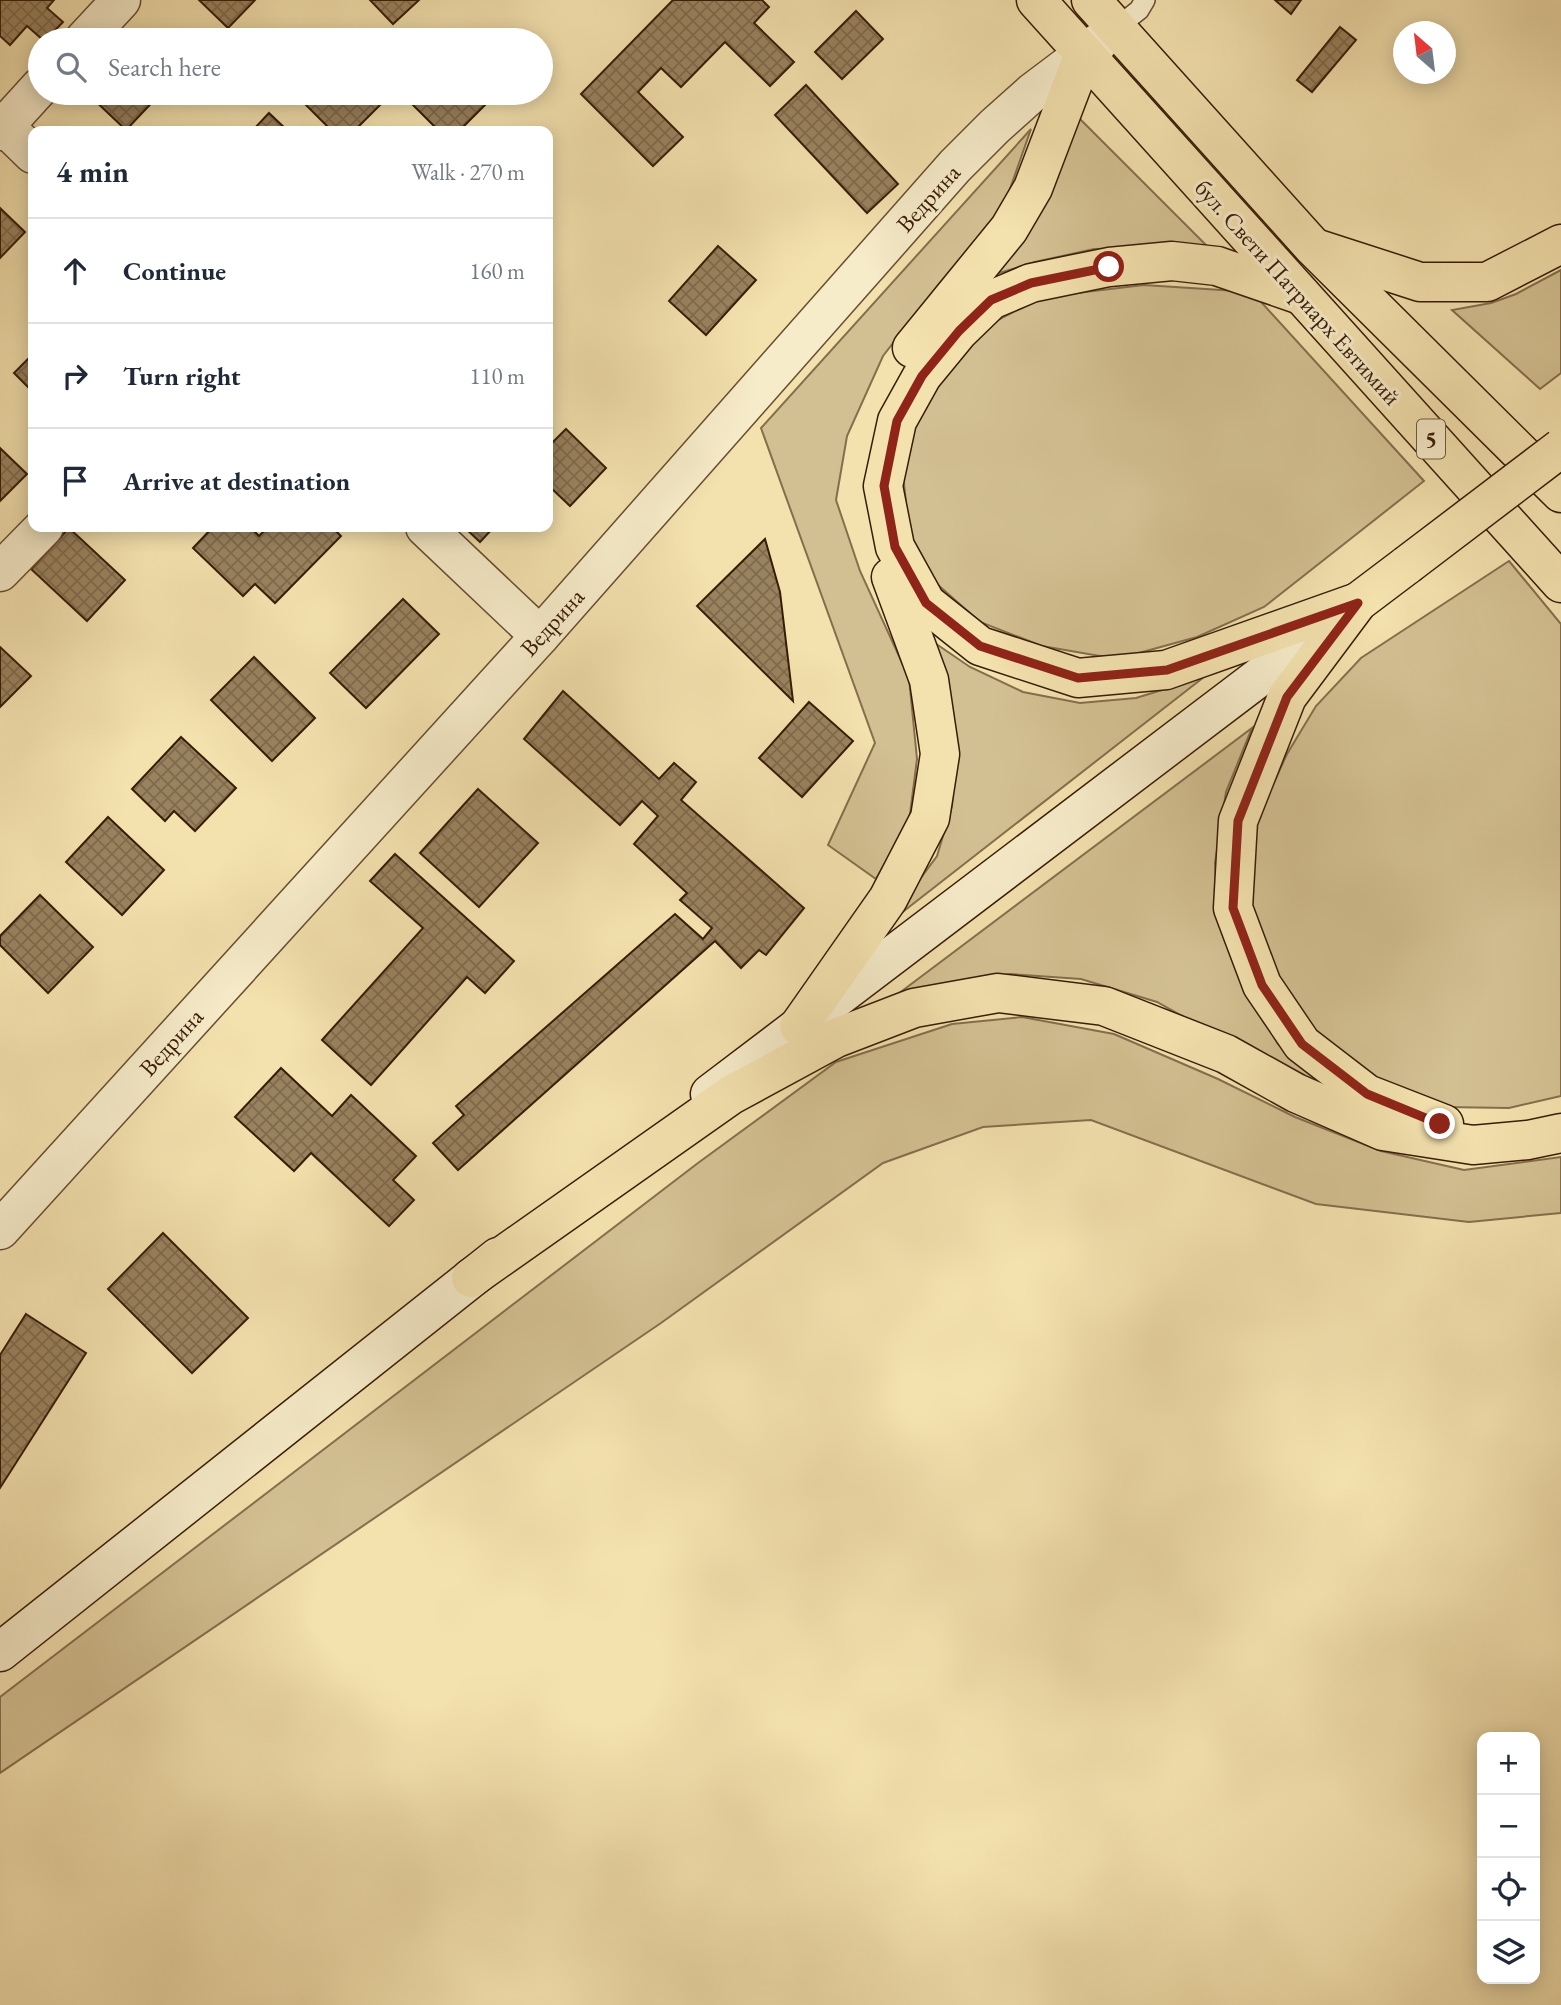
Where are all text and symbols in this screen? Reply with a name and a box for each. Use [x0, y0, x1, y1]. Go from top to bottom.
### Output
north arrow [1393, 21, 1456, 84]
search box [28, 28, 553, 105]
icon: search [52, 48, 90, 86]
text: Search here [108, 50, 221, 84]
text: 4 min [56, 152, 129, 191]
text: Walk · 270 m [411, 157, 525, 187]
street label: Ведрина [889, 157, 967, 239]
street label: бул. Свети Патриарх Евтимий [1188, 172, 1408, 412]
route start [1093, 251, 1124, 282]
icon: ahead [56, 252, 94, 290]
text: Continue [123, 254, 226, 288]
text: 160 m [469, 256, 525, 286]
icon: right [56, 357, 94, 395]
text: Turn right [123, 359, 241, 393]
text: 110 m [469, 361, 525, 391]
road number: 5 [1417, 420, 1445, 458]
icon: arrive [56, 462, 94, 500]
text: Arrive at destination [123, 464, 350, 498]
street label: Ведрина [513, 581, 591, 663]
street label: Ведрина [132, 1001, 210, 1083]
route end [1424, 1108, 1455, 1139]
map controls [1477, 1732, 1540, 1984]
button: + [1477, 1732, 1540, 1795]
button: − [1477, 1795, 1540, 1858]
button: locate [1477, 1858, 1540, 1921]
button: layers [1477, 1921, 1540, 1984]

